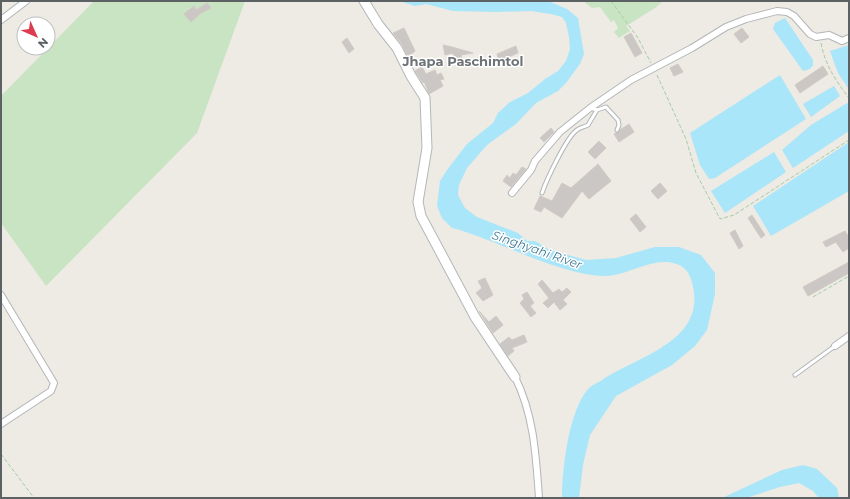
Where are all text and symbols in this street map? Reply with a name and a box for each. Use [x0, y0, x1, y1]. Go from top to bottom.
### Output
north arrow [16, 16, 56, 56]
text: N [35, 35, 51, 51]
district label: Jhapa Paschimtol [402, 53, 523, 69]
water label: Singhyahi River [490, 227, 584, 272]

